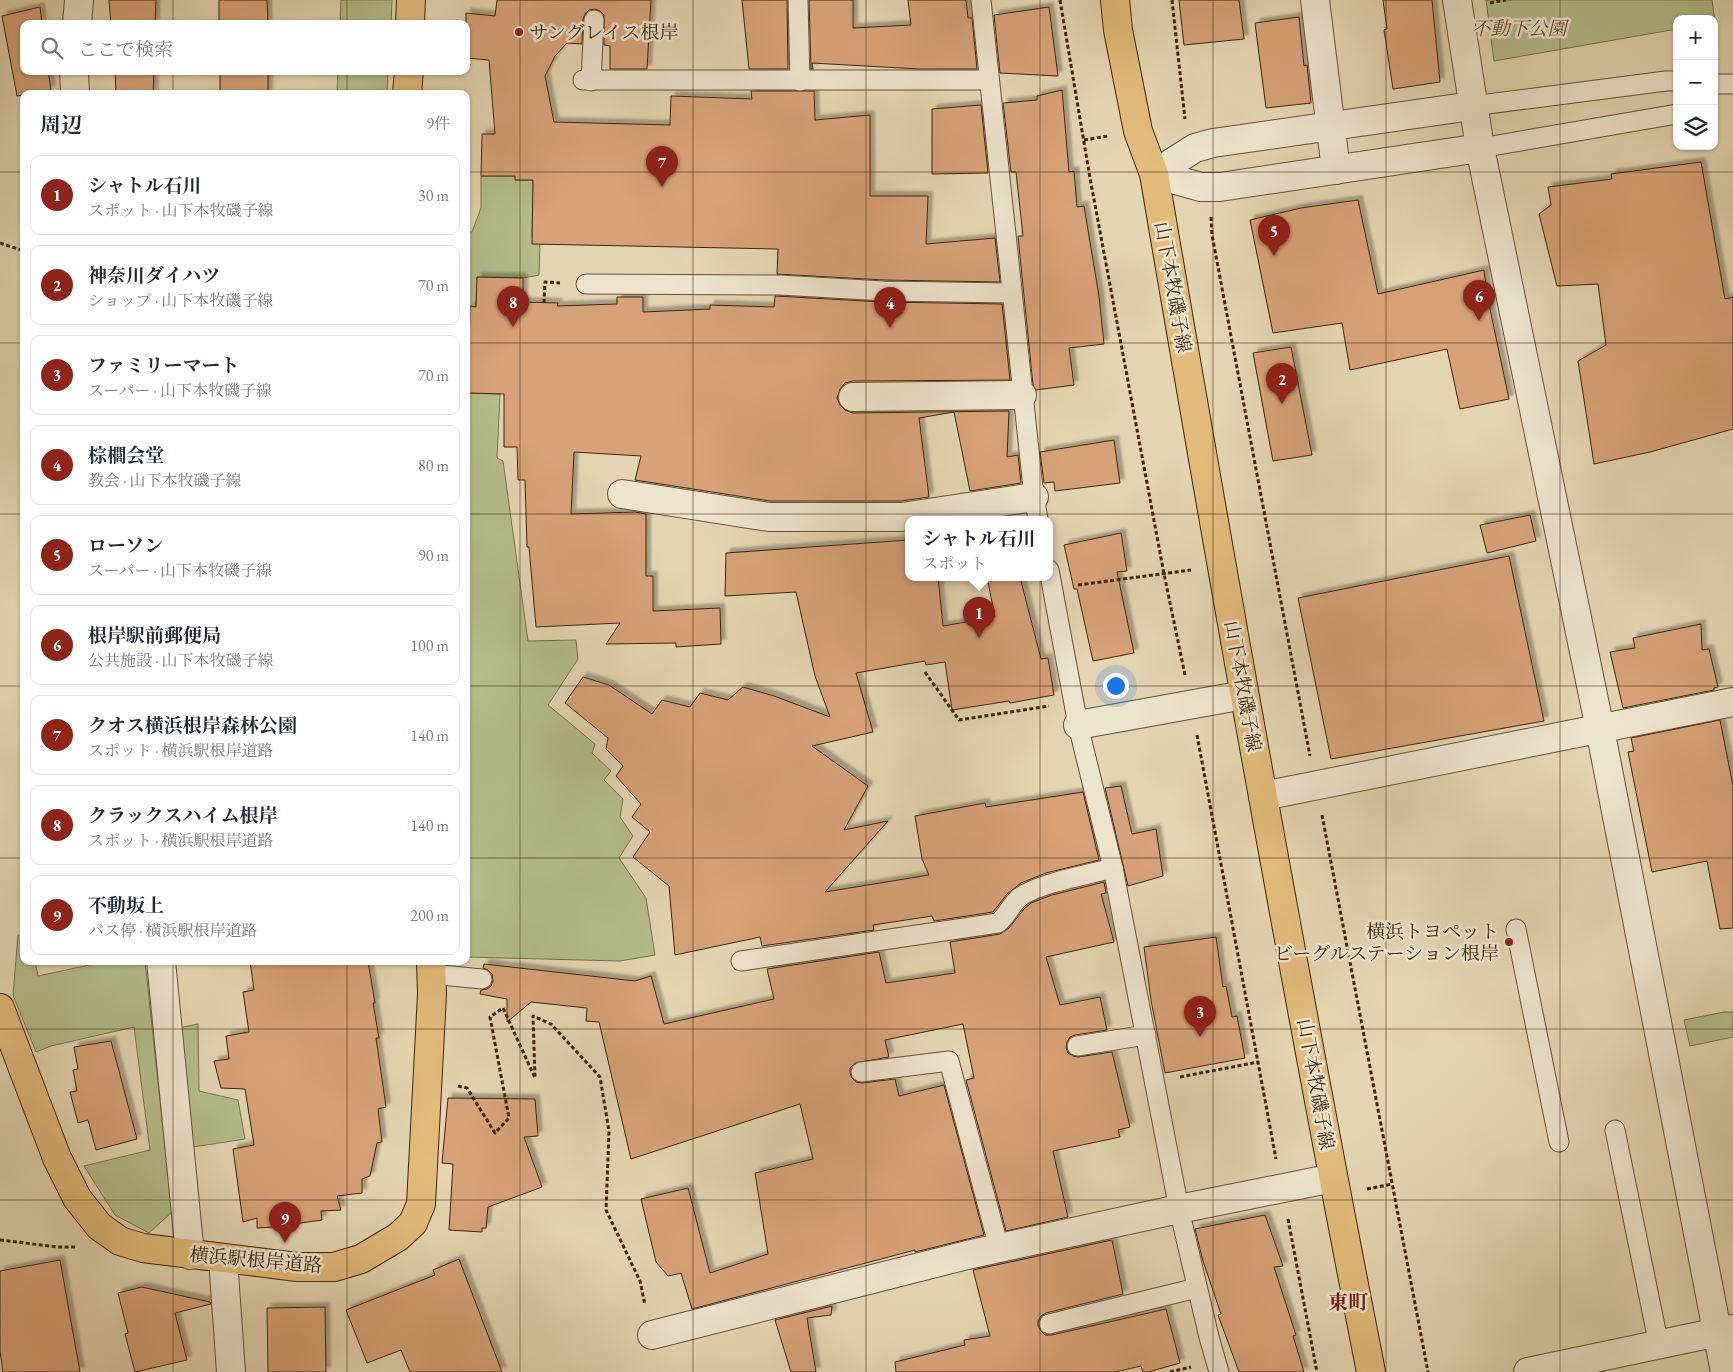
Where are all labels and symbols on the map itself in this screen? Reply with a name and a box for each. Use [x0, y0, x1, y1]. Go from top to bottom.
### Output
park label: 不動下公園 [1471, 16, 1569, 41]
place label: サングレイス根岸 [529, 20, 679, 45]
marker: サングレイス根岸 [513, 26, 525, 38]
pin: 7 [646, 146, 678, 187]
pin: 5 [1258, 215, 1290, 256]
street label: 山下本牧磯子線 [1149, 219, 1197, 355]
pin: 6 [1463, 280, 1495, 321]
pin: 8 [497, 286, 529, 327]
pin: 4 [874, 287, 906, 328]
pin: 2 [1266, 363, 1298, 404]
pin: 1 [963, 597, 995, 638]
street label: 山下本牧磯子線 [1219, 618, 1267, 754]
your location [1103, 673, 1129, 699]
place label: 横浜トヨペット ビーグルステーション根岸 [1274, 919, 1499, 966]
marker: 横浜トヨペット ビーグルステーション根岸 [1503, 936, 1515, 948]
pin: 3 [1184, 996, 1216, 1037]
street label: 山下本牧磯子線 [1292, 1016, 1340, 1152]
pin: 9 [269, 1202, 301, 1243]
street label: 横浜駅根岸道路 [189, 1242, 323, 1278]
district label: 東町 [1328, 1289, 1369, 1315]

